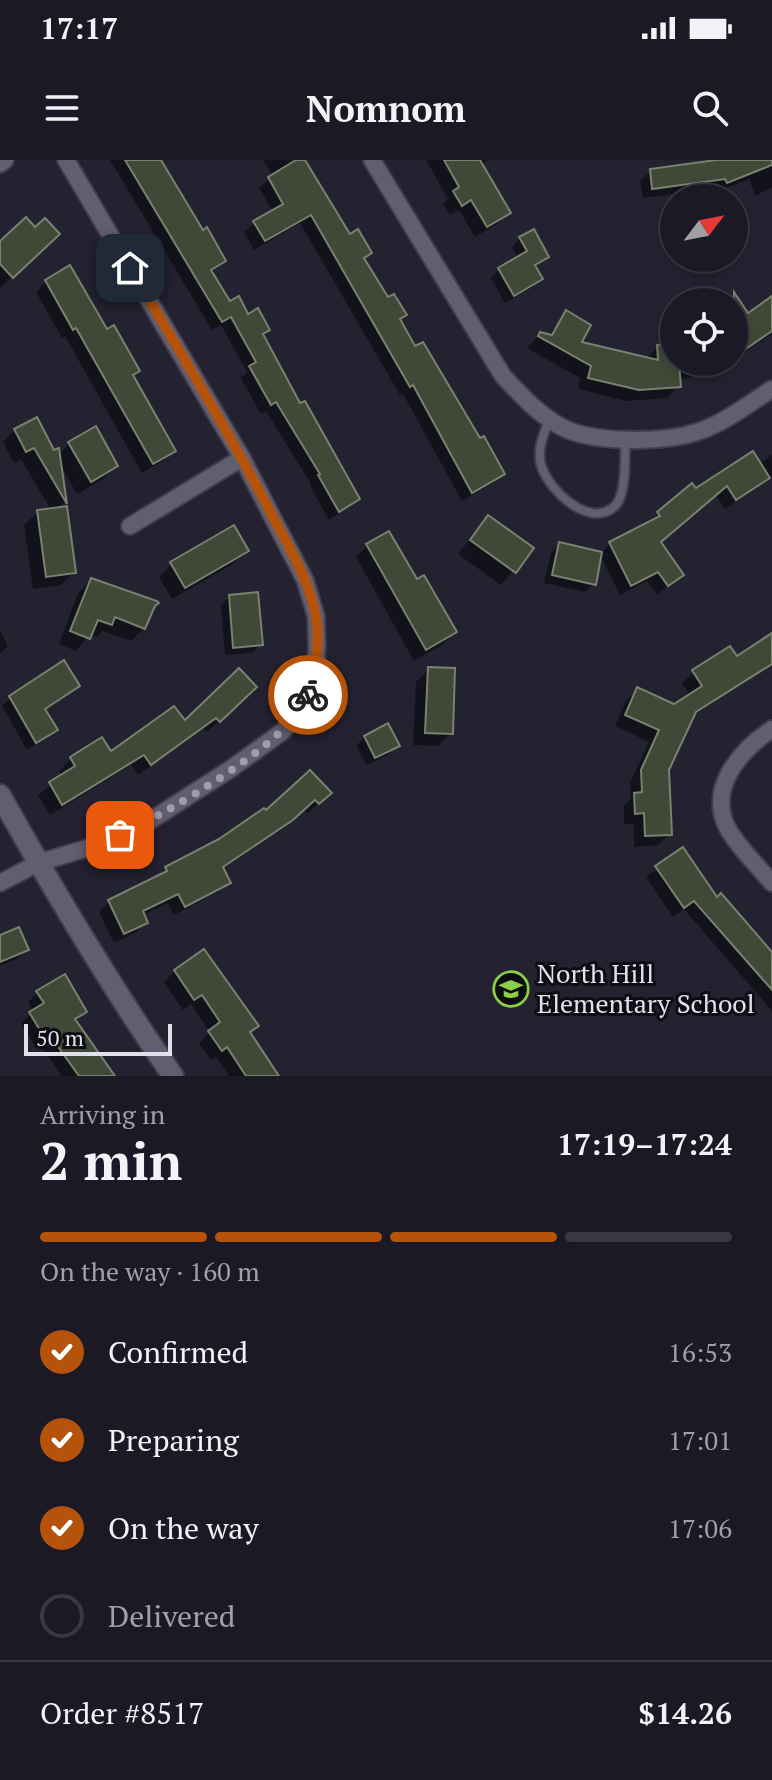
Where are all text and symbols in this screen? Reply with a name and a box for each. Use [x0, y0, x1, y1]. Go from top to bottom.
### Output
text: 17:17 [40, 8, 118, 48]
text: Nomnom [306, 85, 466, 132]
icon: menu [40, 86, 84, 130]
icon: search [688, 86, 732, 130]
north arrow [660, 184, 748, 272]
map controls [660, 184, 748, 376]
pin [96, 234, 164, 302]
icon: home [108, 246, 152, 290]
button: locate [660, 288, 748, 376]
courier [268, 655, 348, 735]
icon: bike [286, 673, 330, 717]
pin [86, 801, 154, 869]
icon: bag [98, 813, 142, 857]
place label: North Hill Elementary School [537, 956, 755, 1020]
school or university icon: North Hill Elementary School [492, 970, 530, 1008]
scale bar [24, 1020, 172, 1056]
text: 50 m [36, 1023, 84, 1052]
text: Arriving in [40, 1097, 165, 1131]
text: 17:19–17:24 [557, 1124, 732, 1164]
text: 2 min [40, 1126, 182, 1195]
text: On the way · 160 m [40, 1254, 260, 1288]
icon: check [40, 1330, 84, 1374]
text: Confirmed [108, 1332, 248, 1372]
text: 16:53 [668, 1335, 732, 1369]
icon: check [40, 1418, 84, 1462]
text: Preparing [108, 1420, 239, 1460]
text: 17:01 [668, 1423, 732, 1457]
icon: check [40, 1506, 84, 1550]
text: On the way [108, 1508, 259, 1548]
text: 17:06 [668, 1511, 732, 1545]
text: Delivered [108, 1596, 235, 1636]
text: Order #8517 [40, 1693, 204, 1733]
text: $14.26 [638, 1693, 732, 1733]

